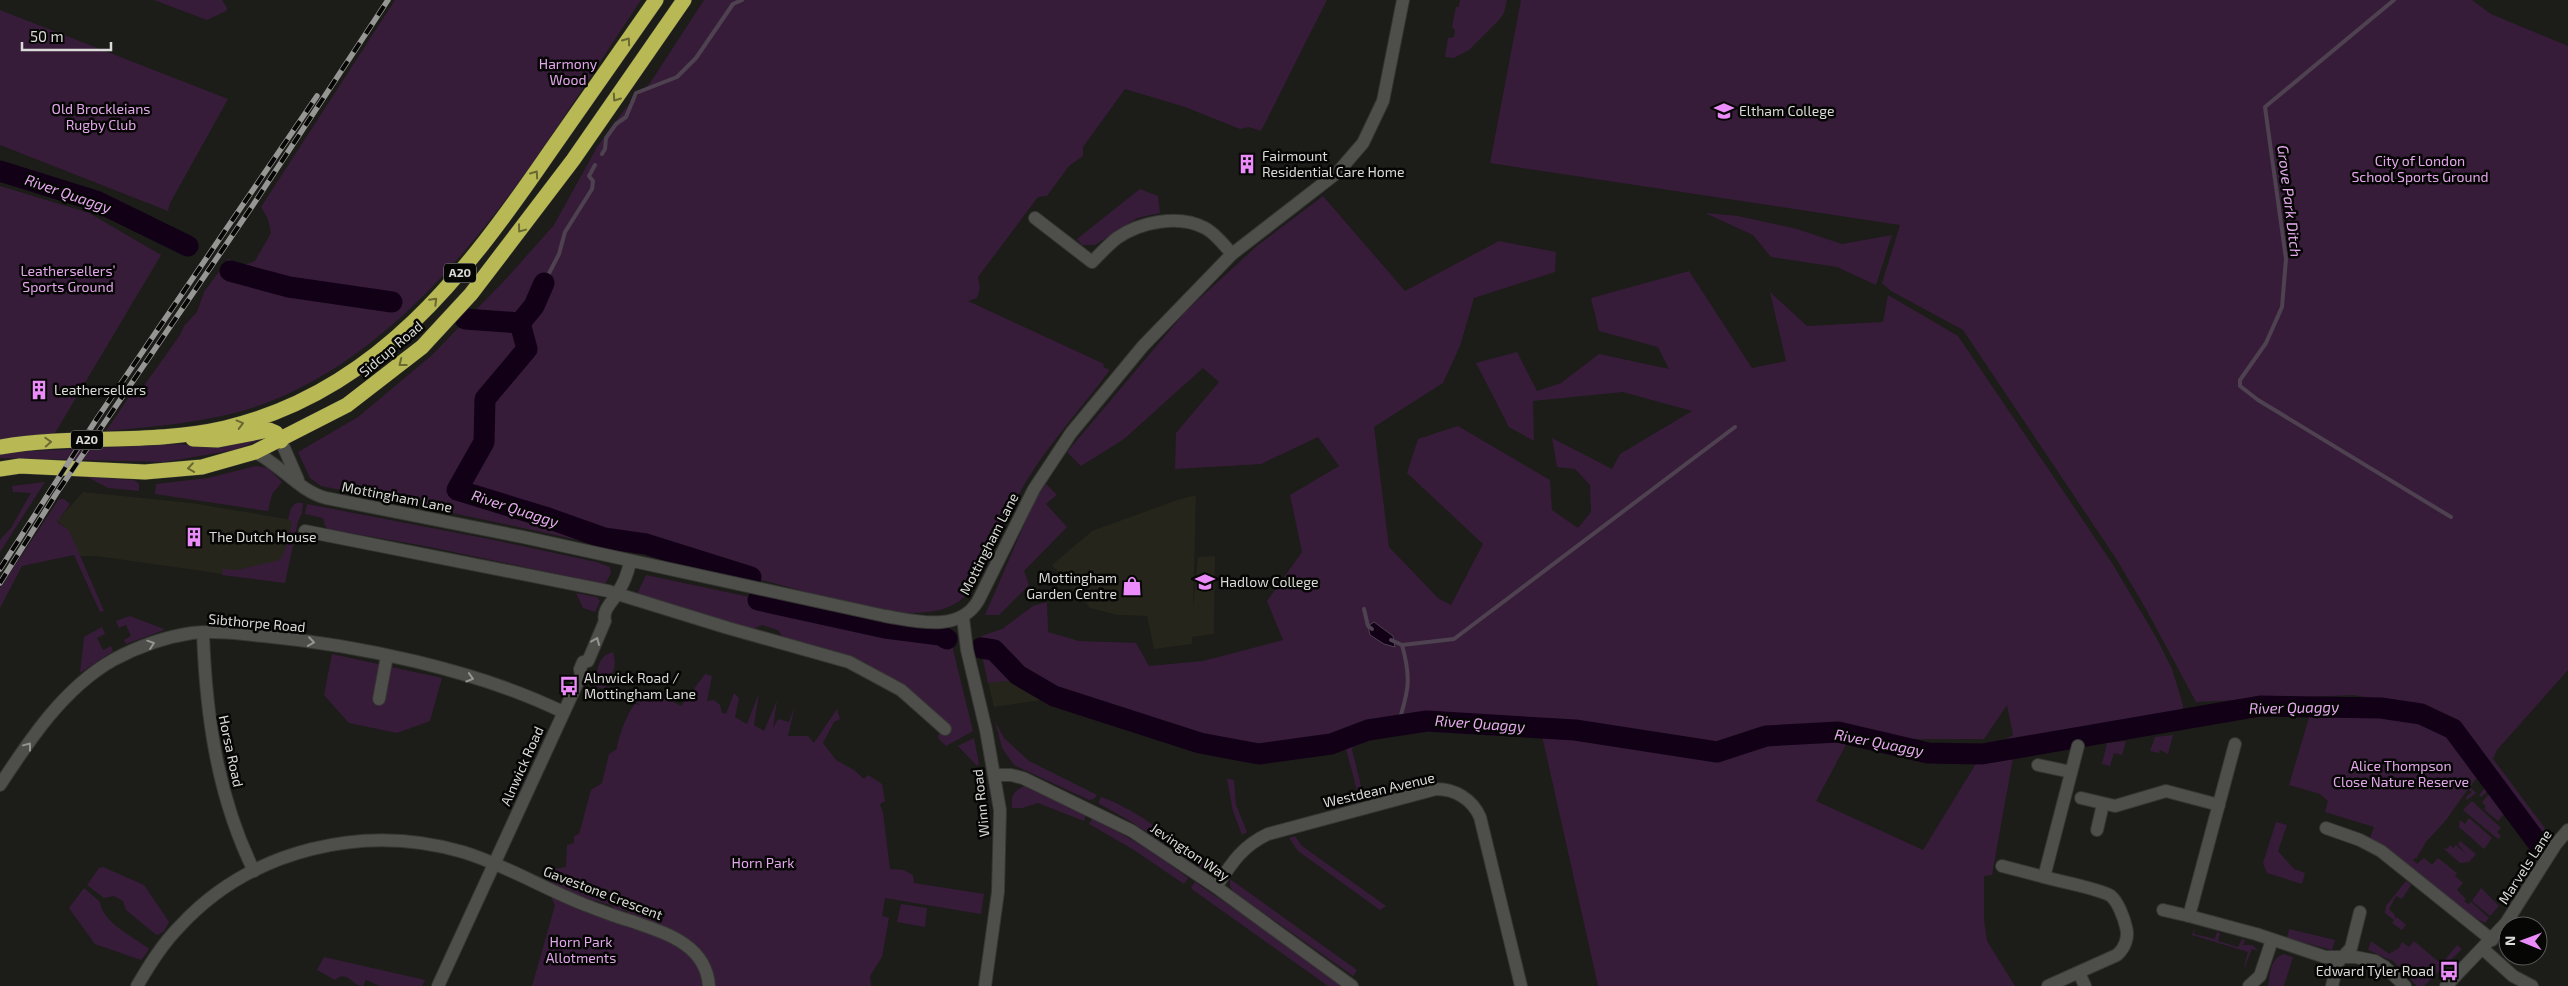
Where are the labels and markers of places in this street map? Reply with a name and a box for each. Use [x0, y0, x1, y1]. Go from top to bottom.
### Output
school or university icon: Eltham College [1713, 100, 1735, 122]
place label: Eltham College [1739, 102, 1834, 119]
place label: Fairmount Residential Care Home [1262, 147, 1405, 180]
building icon: Fairmount Residential Care Home [1236, 153, 1258, 175]
building icon: Leathersellers [28, 379, 50, 401]
place label: Leathersellers [54, 381, 146, 398]
building icon: The Dutch House [183, 526, 205, 548]
place label: The Dutch House [209, 528, 317, 545]
place label: Mottingham Garden Centre [1026, 569, 1117, 602]
school or university icon: Hadlow College [1194, 571, 1216, 593]
place label: Hadlow College [1220, 573, 1319, 590]
shop icon: Mottingham Garden Centre [1121, 575, 1143, 597]
place label: Alnwick Road / Mottingham Lane [584, 669, 696, 702]
bus stop icon: Alnwick Road / Mottingham Lane [558, 675, 580, 697]
bus stop icon: Edward Tyler Road [2438, 960, 2460, 982]
place label: Edward Tyler Road [2316, 962, 2434, 979]

